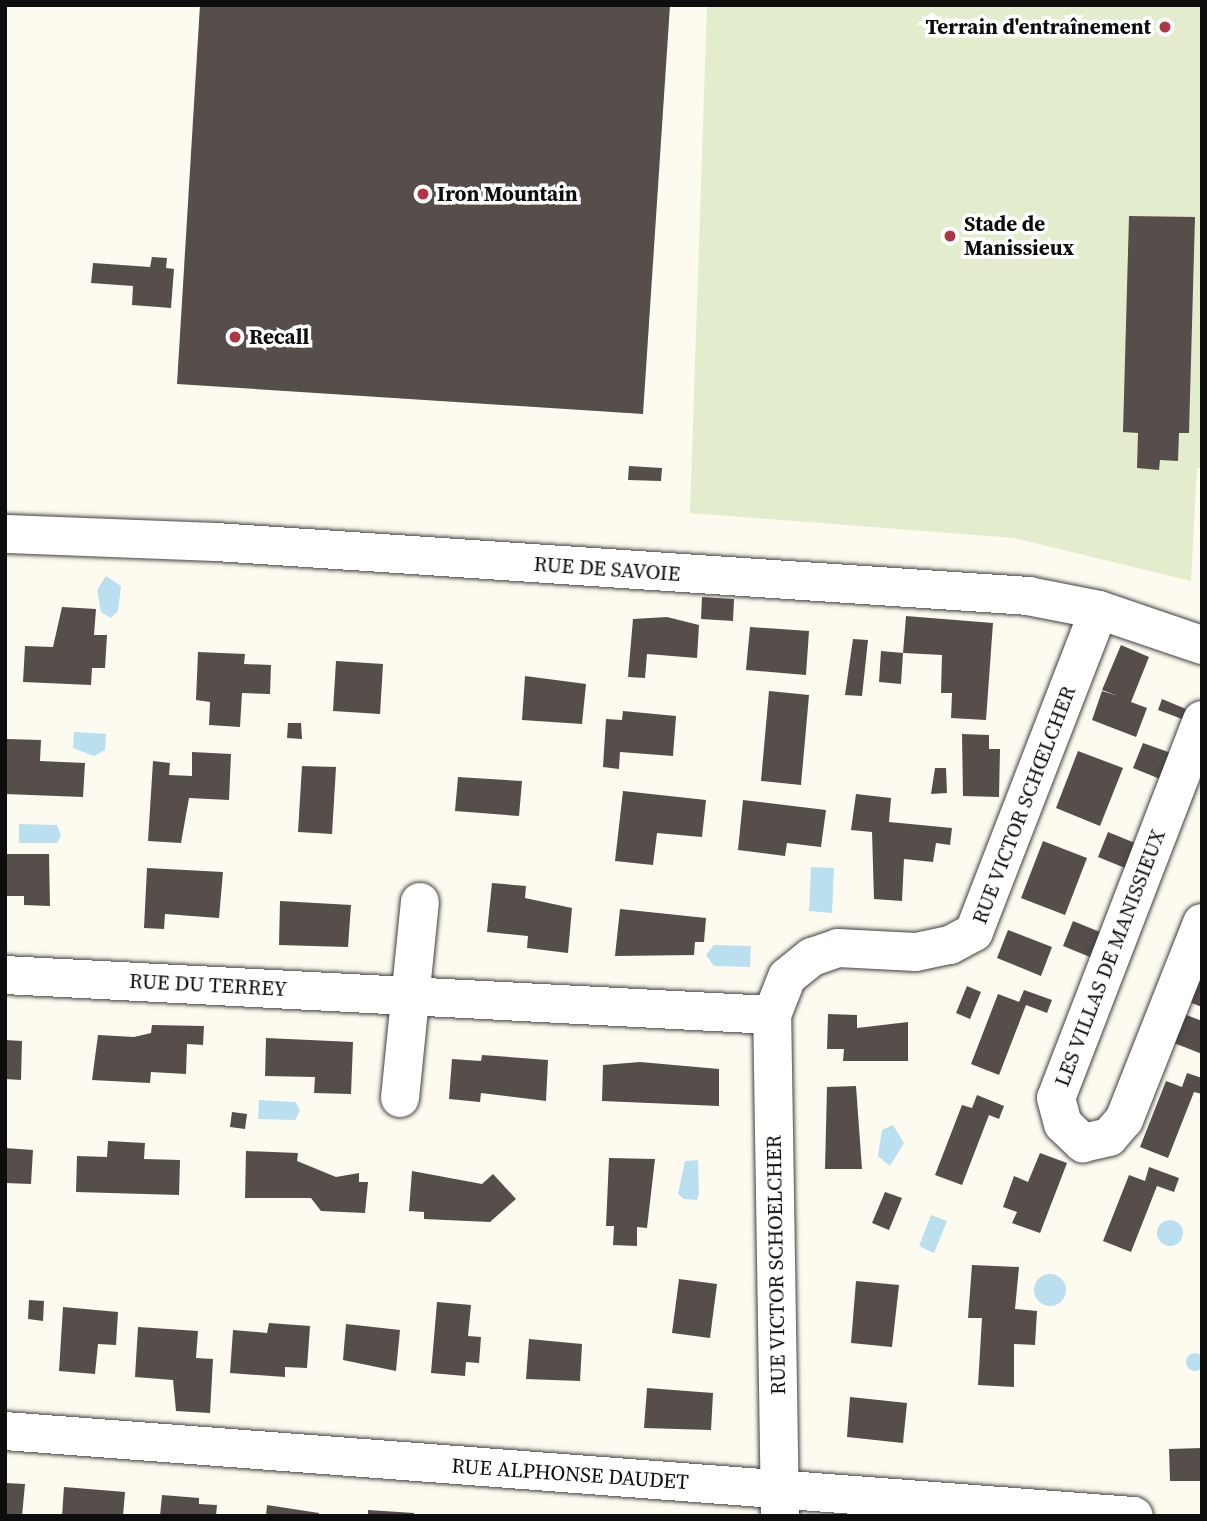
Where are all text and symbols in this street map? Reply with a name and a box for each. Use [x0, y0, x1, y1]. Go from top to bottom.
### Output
place label: Terrain d'entraînement [926, 14, 1151, 40]
marker: Terrain d'entraînement [1157, 19, 1173, 35]
place label: Iron Mountain [437, 181, 578, 207]
marker: Iron Mountain [415, 186, 431, 202]
place label: Stade de Manissieux [964, 211, 1074, 261]
marker: Stade de Manissieux [942, 228, 958, 244]
place label: Recall [249, 324, 309, 350]
marker: Recall [227, 329, 243, 345]
street label: RUE DE SAVOIE [533, 551, 681, 587]
street label: RUE VICTOR SCHŒLCHER [967, 682, 1081, 928]
street label: LES VILLAS DE MANISSIEUX [1049, 826, 1171, 1090]
street label: RUE DU TERREY [128, 968, 288, 1002]
street label: RUE VICTOR SCHOELCHER [761, 1134, 791, 1396]
street label: RUE ALPHONSE DAUDET [450, 1453, 690, 1495]

